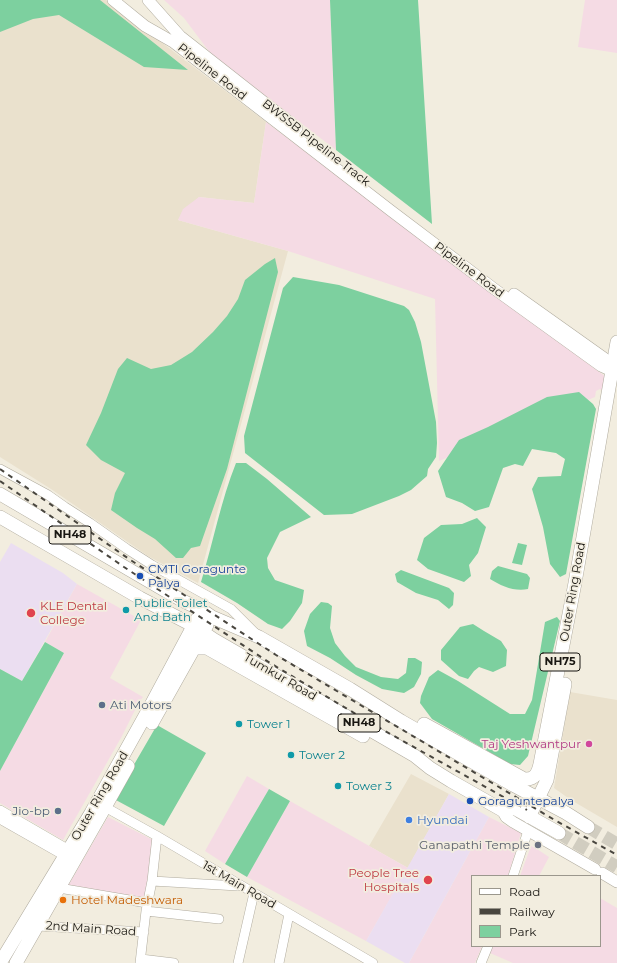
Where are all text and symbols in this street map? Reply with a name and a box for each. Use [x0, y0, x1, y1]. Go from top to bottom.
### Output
street label: Pipeline Road [175, 41, 249, 103]
street label: BWSSB Pipeline Track [259, 96, 373, 190]
street label: Pipeline Road [431, 239, 507, 301]
road number: NH48 [49, 526, 91, 544]
street label: Outer Ring Road [557, 541, 589, 643]
place label: CMTI Goragunte Palya [148, 562, 246, 590]
marker: CMTI Goragunte Palya [135, 571, 145, 581]
place label: Public Toilet And Bath [134, 596, 207, 624]
place label: KLE Dental College [40, 599, 107, 627]
marker: Public Toilet And Bath [121, 605, 131, 615]
marker: KLE Dental College [25, 607, 37, 619]
street label: Tumkur Road [241, 650, 319, 704]
road number: NH75 [540, 653, 580, 671]
place label: Ati Motors [110, 698, 172, 712]
marker: Ati Motors [97, 700, 107, 710]
road number: NH48 [338, 714, 380, 732]
place label: Tower 1 [247, 717, 290, 731]
marker: Tower 1 [234, 719, 244, 729]
place label: Taj Yeshwantpur [482, 737, 581, 751]
marker: Taj Yeshwantpur [584, 739, 594, 749]
place label: Tower 2 [299, 748, 345, 762]
street label: Outer Ring Road [69, 749, 131, 843]
marker: Tower 2 [286, 750, 296, 760]
place label: Tower 3 [346, 779, 392, 793]
marker: Tower 3 [333, 781, 343, 791]
place label: Goraguntepalya [478, 794, 574, 808]
marker: Goraguntepalya [465, 796, 475, 806]
place label: Jio-bp [12, 804, 50, 818]
marker: Jio-bp [53, 806, 63, 816]
place label: Hyundai [417, 813, 468, 827]
marker: Hyundai [404, 815, 414, 825]
place label: Ganapathi Temple [419, 838, 530, 852]
marker: Ganapathi Temple [533, 840, 543, 850]
street label: 1st Main Road [200, 858, 278, 912]
place label: People Tree Hospitals [348, 866, 419, 894]
marker: People Tree Hospitals [422, 874, 434, 886]
legend [471, 875, 601, 947]
text: Road [509, 884, 540, 899]
place label: Hotel Madeshwara [71, 893, 183, 907]
marker: Hotel Madeshwara [58, 895, 68, 905]
text: Railway [509, 904, 555, 919]
street label: 2nd Main Road [45, 919, 137, 939]
text: Park [509, 924, 536, 939]

